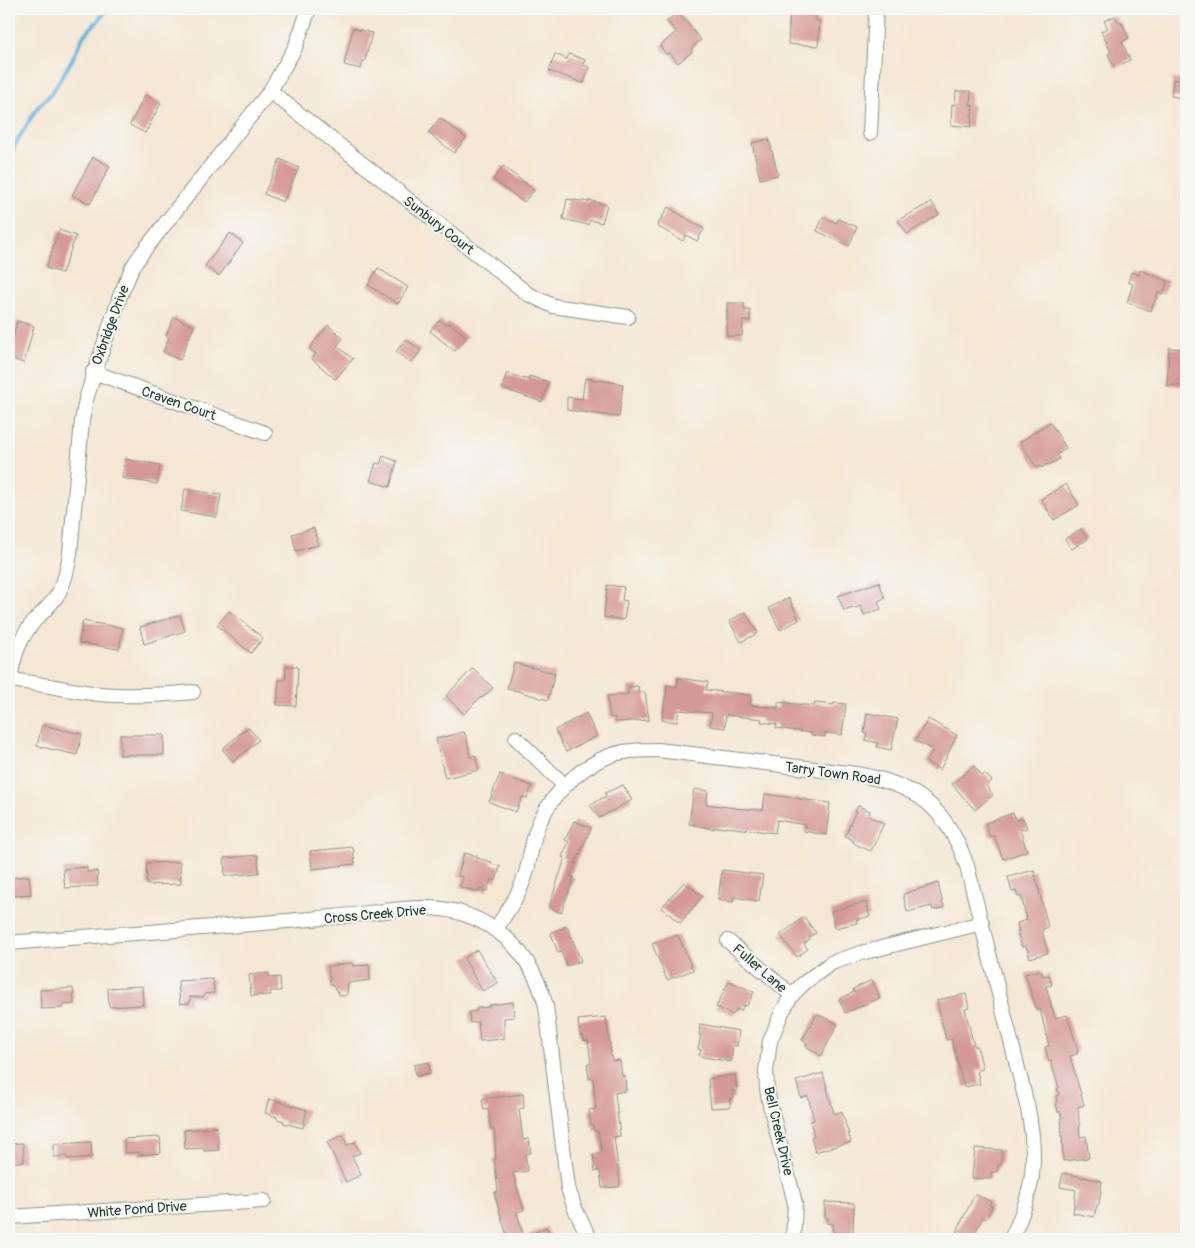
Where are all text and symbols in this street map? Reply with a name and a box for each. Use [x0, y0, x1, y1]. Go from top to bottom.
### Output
street label: Sunbury Court [400, 193, 478, 258]
street label: Oxbridge Drive [88, 283, 133, 367]
street label: Craven Court [139, 383, 219, 424]
street label: Tarry Town Road [784, 758, 882, 789]
street label: Cross Creek Drive [323, 902, 427, 927]
street label: Fuller Lane [729, 940, 790, 996]
street label: Bell Creek Drive [760, 1085, 797, 1177]
street label: White Pond Drive [87, 1198, 187, 1221]

